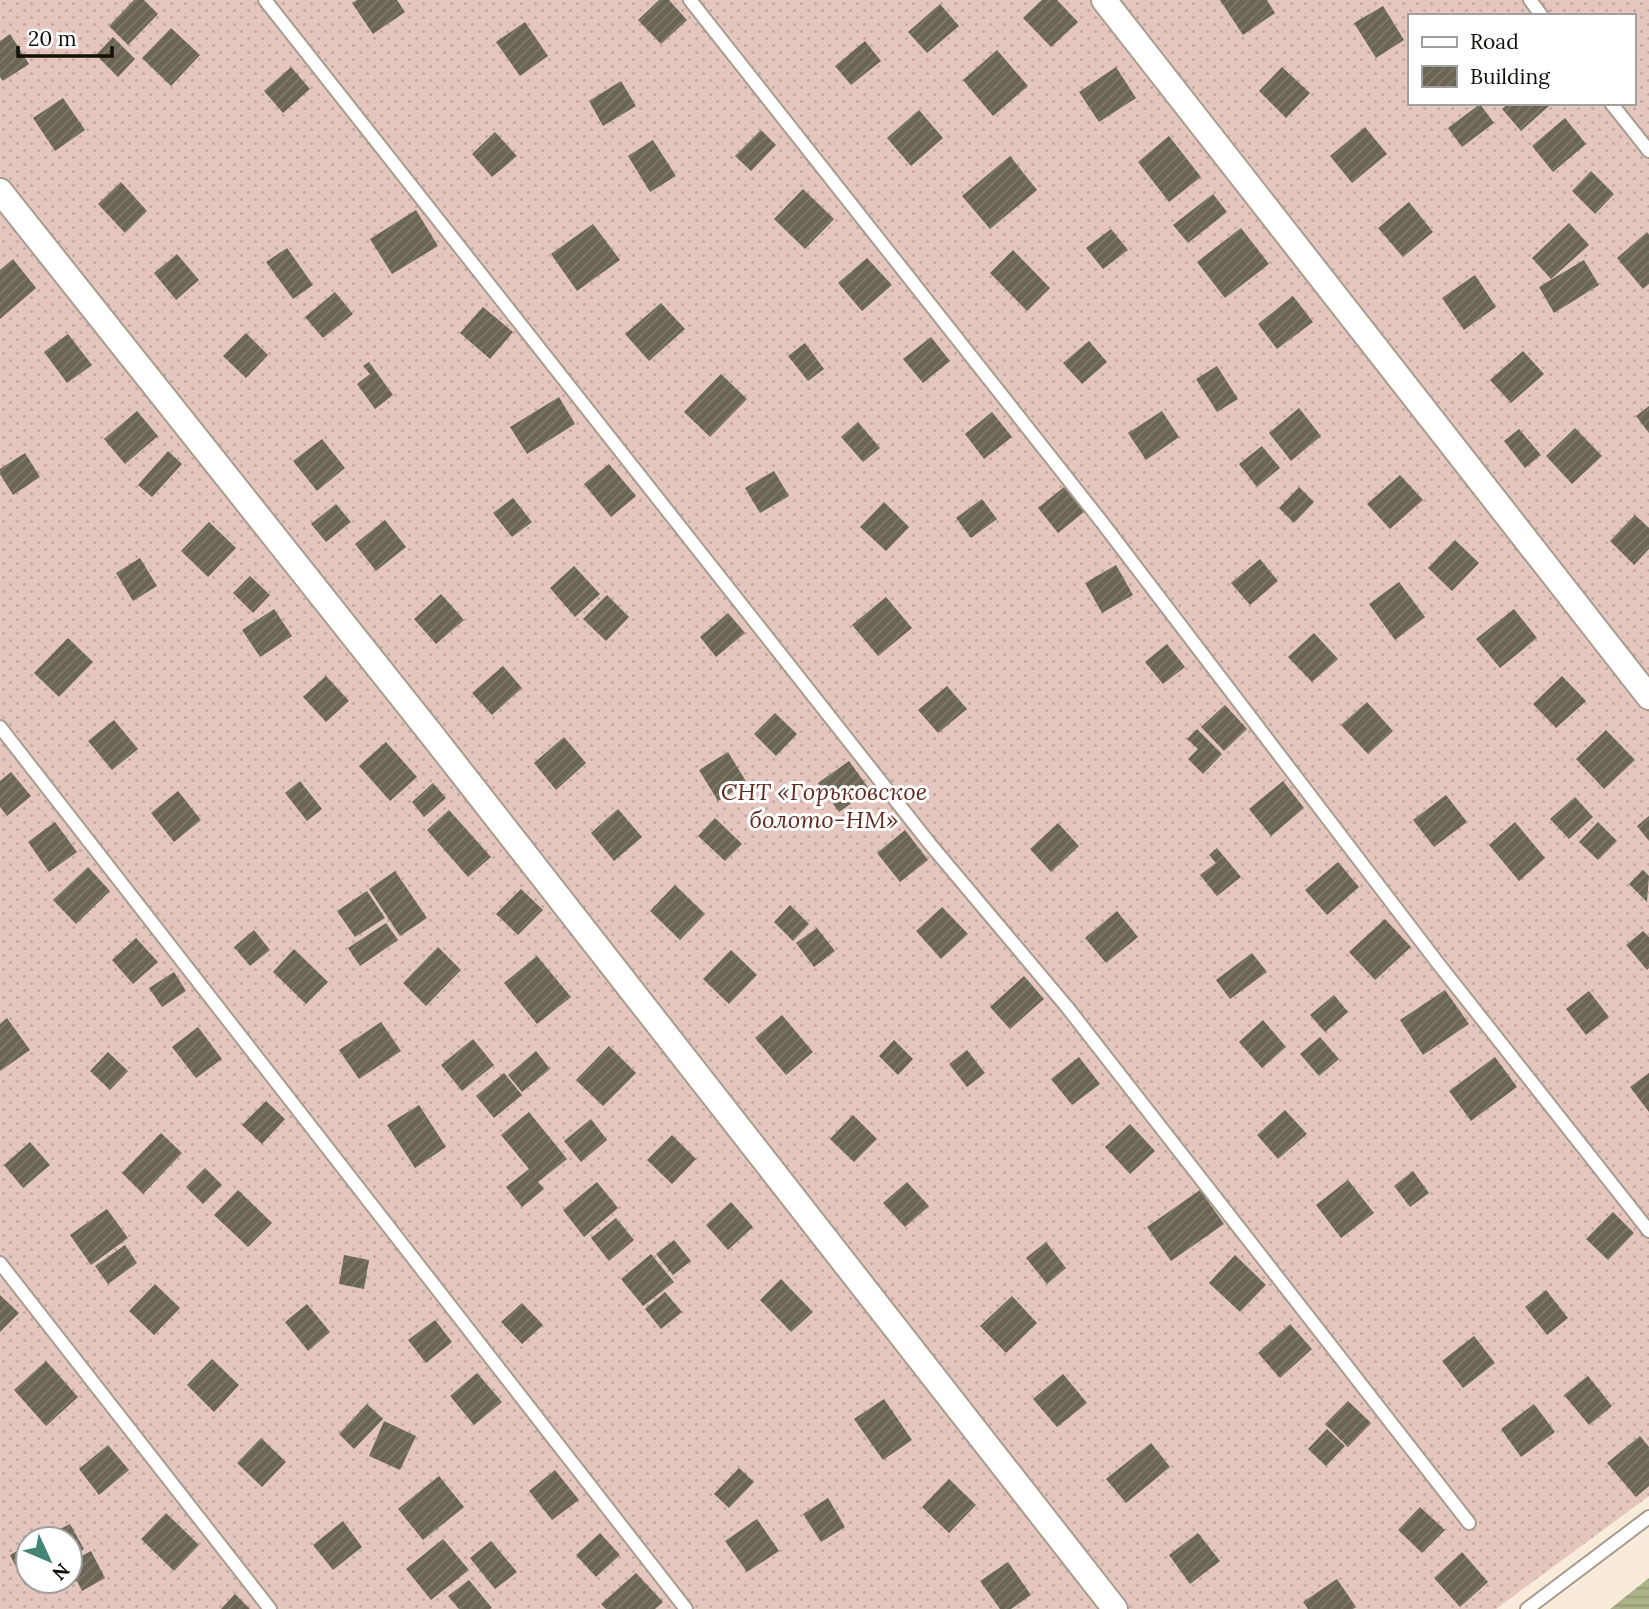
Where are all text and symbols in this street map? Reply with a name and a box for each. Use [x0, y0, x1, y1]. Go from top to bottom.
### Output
scale bar [18, 14, 112, 58]
legend [1408, 14, 1635, 105]
text: 20 m [28, 25, 77, 52]
text: Road [1470, 28, 1519, 55]
text: Building [1470, 63, 1550, 90]
park label: СНТ «Горьковское болото-НМ» [721, 776, 927, 835]
north arrow [14, 1525, 84, 1595]
text: N [47, 1558, 75, 1586]

